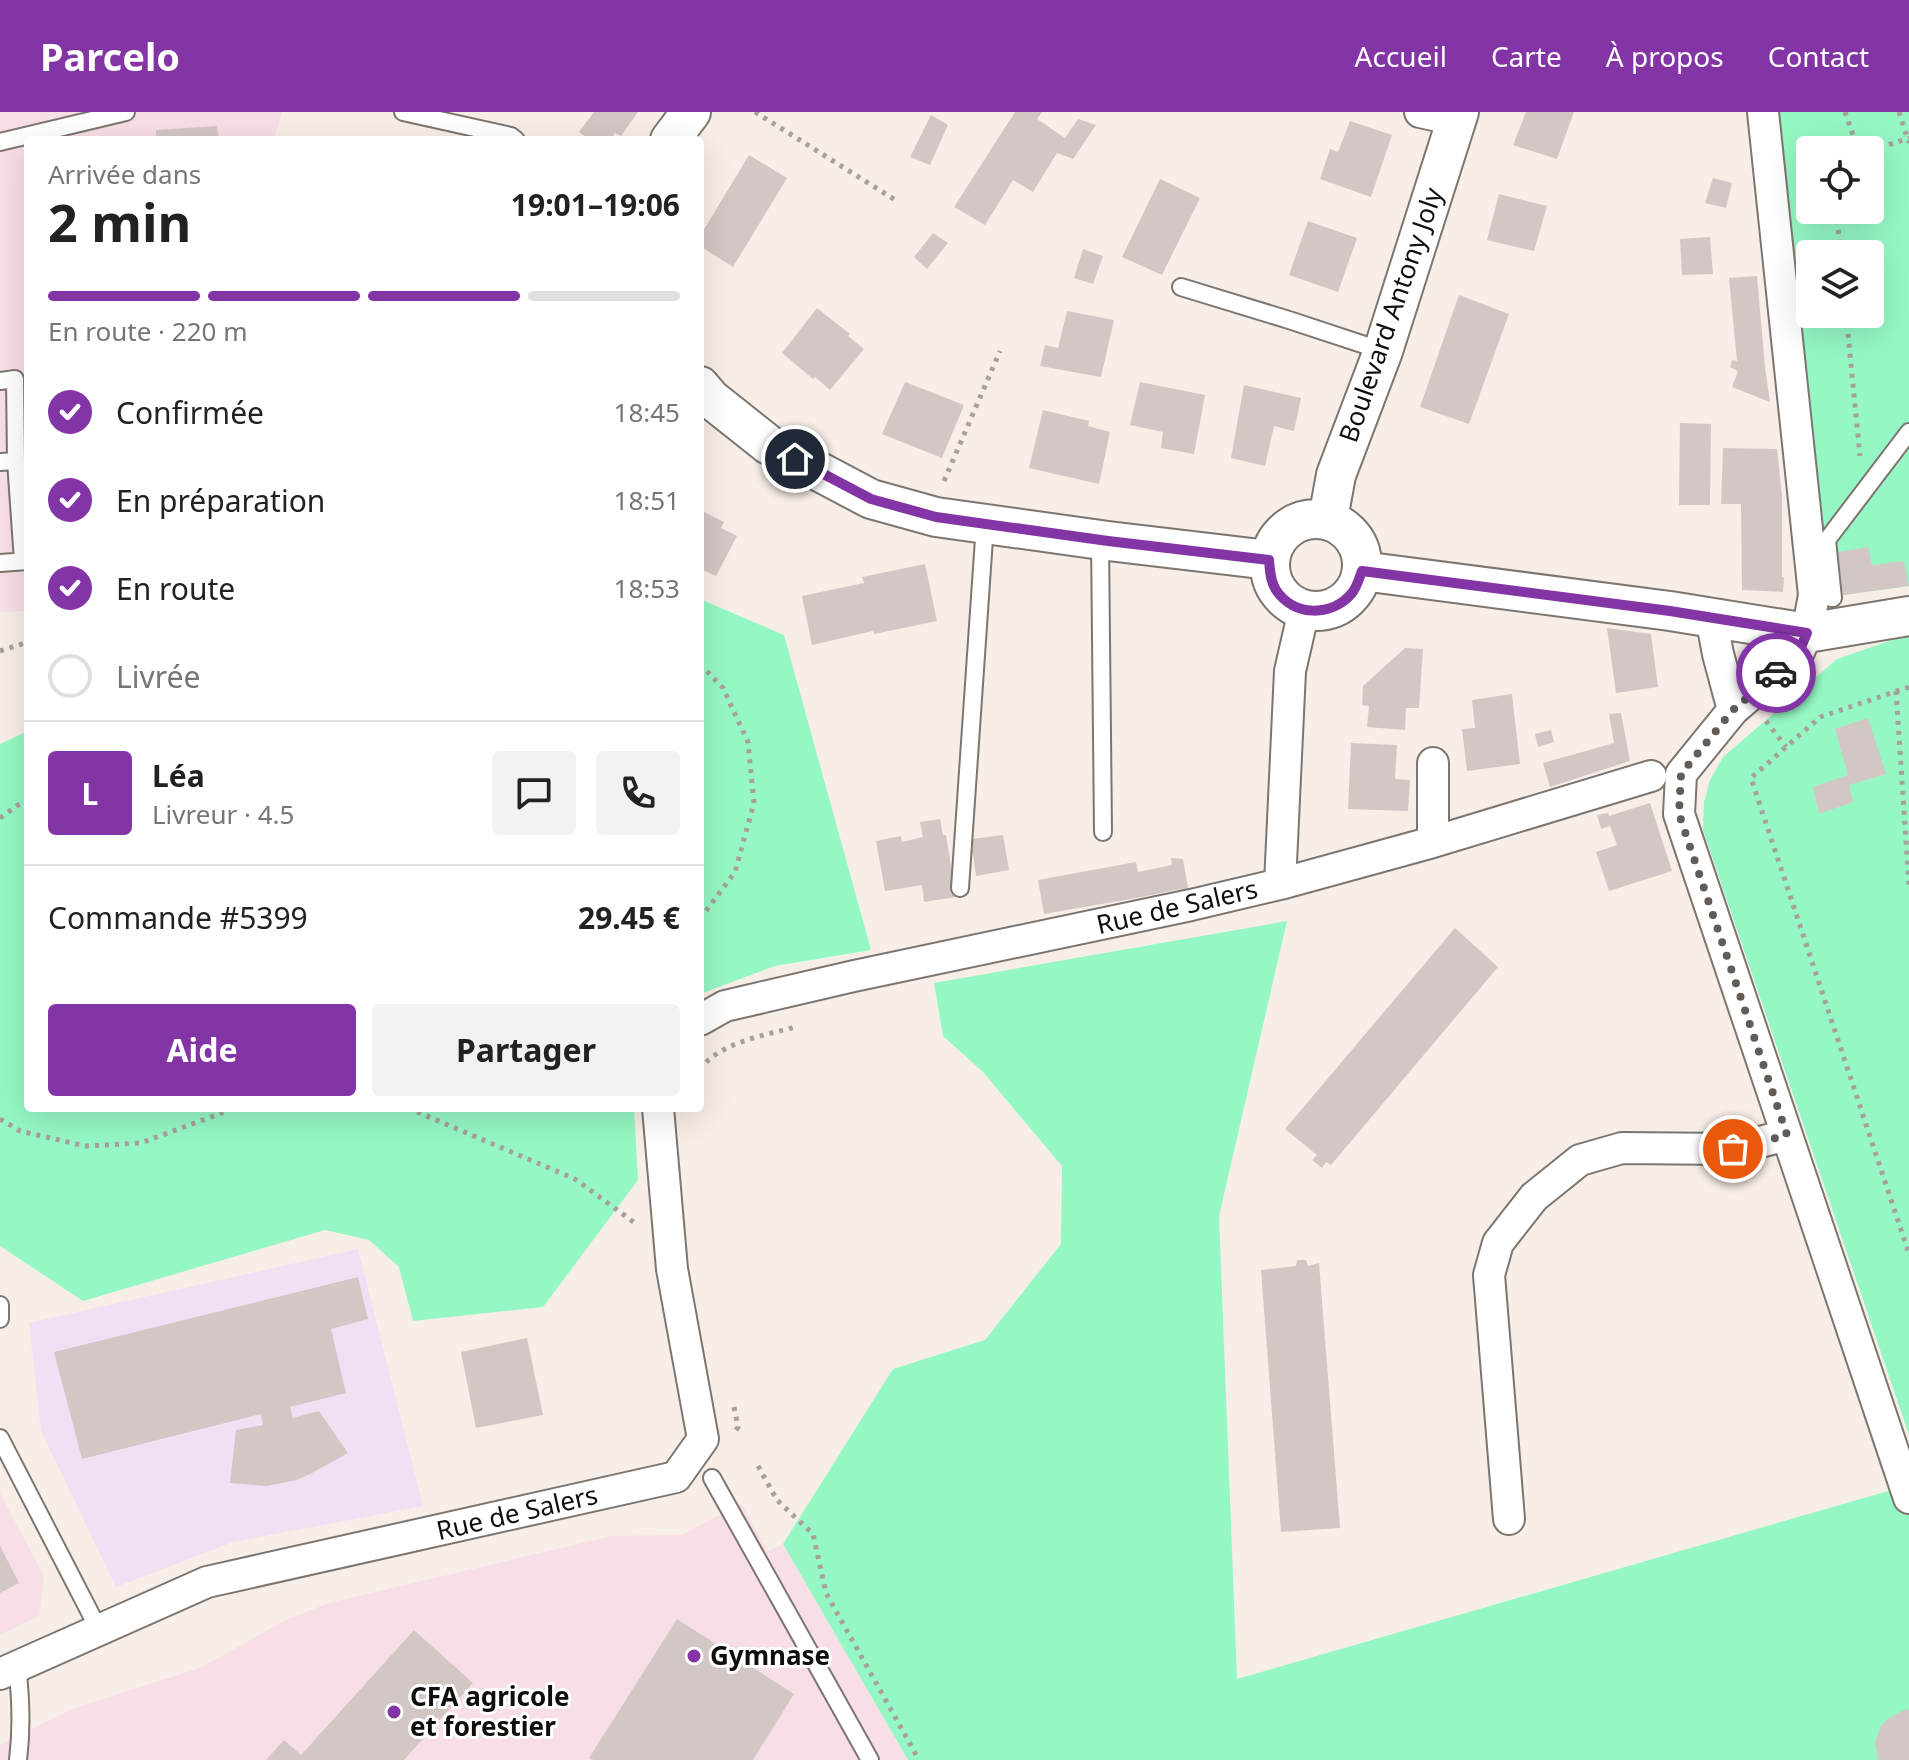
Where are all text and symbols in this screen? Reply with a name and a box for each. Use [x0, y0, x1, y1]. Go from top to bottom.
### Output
text: Parcelo [40, 30, 180, 82]
text: Accueil [1355, 37, 1447, 75]
text: Carte [1491, 37, 1562, 75]
text: À propos [1606, 37, 1724, 75]
text: Contact [1768, 37, 1869, 75]
map controls [1796, 136, 1884, 328]
button: locate [1796, 136, 1884, 224]
text: Arrivée dans [48, 156, 201, 192]
street label: Boulevard Antony Joly [1330, 182, 1451, 447]
text: 19:01–19:06 [511, 184, 680, 225]
text: 2 min [48, 186, 191, 257]
button: layers [1796, 240, 1884, 328]
text: En route · 220 m [48, 313, 248, 349]
icon: check [48, 390, 92, 434]
text: Confirmée [116, 392, 264, 433]
text: 18:45 [614, 394, 680, 430]
pin [761, 425, 829, 493]
icon: home [773, 437, 817, 481]
icon: check [48, 478, 92, 522]
text: En préparation [116, 480, 325, 521]
text: 18:51 [614, 482, 680, 518]
icon: check [48, 566, 92, 610]
text: En route [116, 568, 235, 609]
text: 18:53 [614, 570, 680, 606]
courier [1736, 633, 1816, 713]
icon: car [1754, 651, 1798, 695]
text: Livrée [116, 656, 200, 697]
button: chat [492, 751, 576, 835]
button: phone [596, 751, 680, 835]
text: Léa [152, 755, 205, 796]
text: L [82, 773, 98, 814]
text: Livreur · 4.5 [152, 796, 294, 832]
street label: Rue de Salers [1093, 870, 1261, 942]
text: Commande #5399 [48, 897, 308, 938]
text: 29.45 € [578, 897, 680, 938]
button: Aide [48, 1004, 356, 1096]
button: Partager [372, 1004, 680, 1096]
pin [1699, 1115, 1767, 1183]
icon: bag [1711, 1127, 1755, 1171]
street label: Rue de Salers [433, 1476, 601, 1548]
place label: Gymnase [710, 1637, 830, 1673]
marker: Gymnase [685, 1647, 703, 1665]
place label: CFA agricole et forestier [410, 1678, 570, 1744]
marker: CFA agricole et forestier [385, 1703, 403, 1721]

